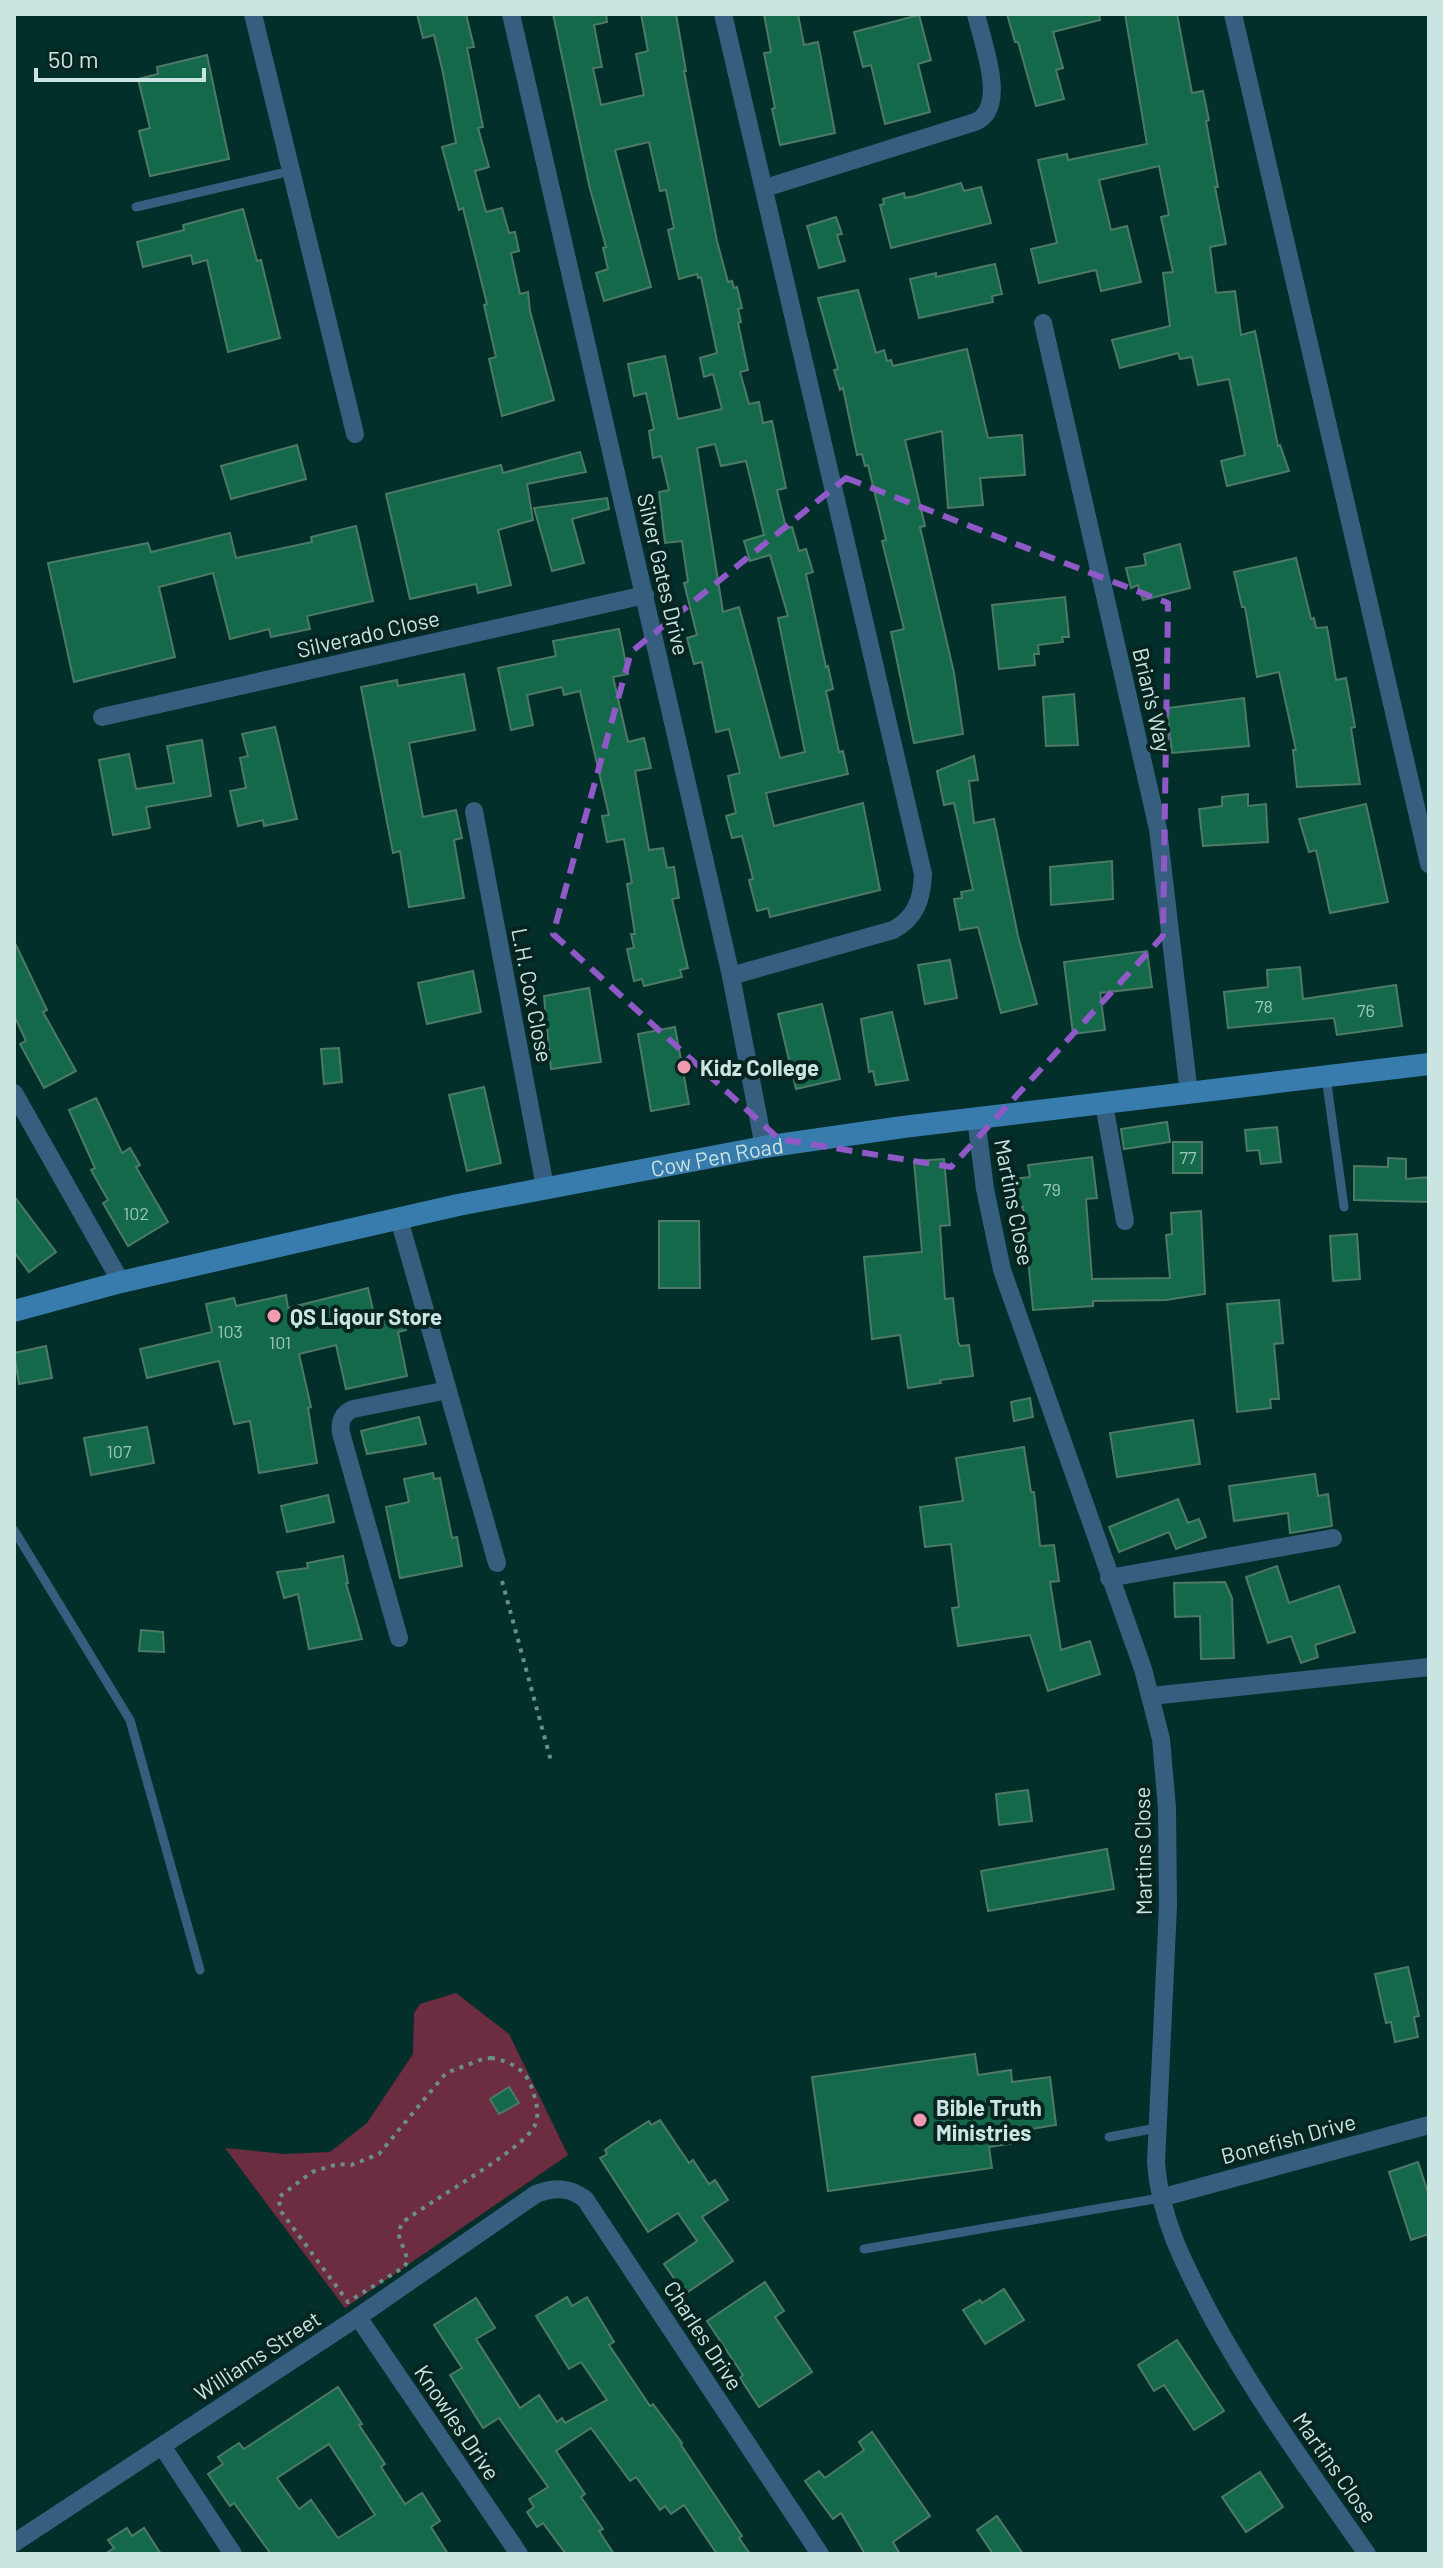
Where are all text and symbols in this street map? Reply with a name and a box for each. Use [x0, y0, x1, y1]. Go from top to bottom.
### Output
scale bar [36, 32, 204, 82]
text: 50 m [48, 44, 99, 73]
street label: Silver Gates Drive [633, 490, 695, 658]
street label: Silverado Close [294, 604, 442, 662]
street label: Brian's Way [1128, 645, 1178, 755]
street label: L.H. Cox Close [507, 926, 559, 1064]
house number: 78 [1255, 995, 1273, 1017]
house number: 76 [1357, 999, 1375, 1021]
place label: Kidz College [700, 1054, 819, 1080]
marker: Kidz College [675, 1058, 693, 1076]
street label: Cow Pen Road [648, 1131, 785, 1181]
street label: Martins Close [990, 1136, 1040, 1268]
house number: 77 [1179, 1146, 1197, 1168]
house number: 79 [1043, 1178, 1061, 1200]
house number: 102 [123, 1202, 149, 1224]
place label: QS Liqour Store [290, 1303, 442, 1329]
marker: QS Liqour Store [265, 1307, 283, 1325]
house number: 103 [217, 1320, 243, 1342]
house number: 101 [269, 1331, 291, 1353]
house number: 107 [107, 1440, 132, 1462]
street label: Martins Close [1128, 1787, 1156, 1915]
place label: Bible Truth Ministries [936, 2094, 1042, 2145]
street label: Bonefish Drive [1218, 2108, 1358, 2168]
marker: Bible Truth Ministries [911, 2111, 929, 2129]
street label: Charles Drive [659, 2275, 749, 2395]
street label: Williams Street [189, 2305, 325, 2405]
street label: Knowles Drive [410, 2360, 506, 2484]
street label: Martins Close [1289, 2407, 1383, 2527]

